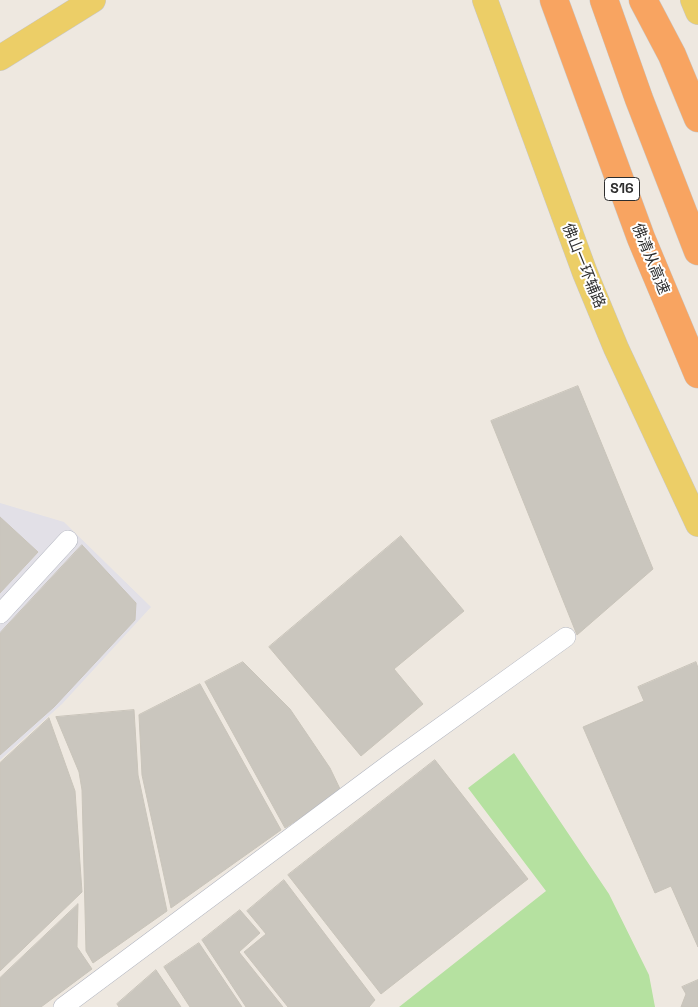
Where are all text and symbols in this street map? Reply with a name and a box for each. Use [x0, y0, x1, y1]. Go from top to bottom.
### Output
road number: S16 [604, 178, 640, 200]
street label: 佛山一环辅路 [558, 221, 608, 311]
street label: 佛清从高速 [628, 221, 672, 297]

